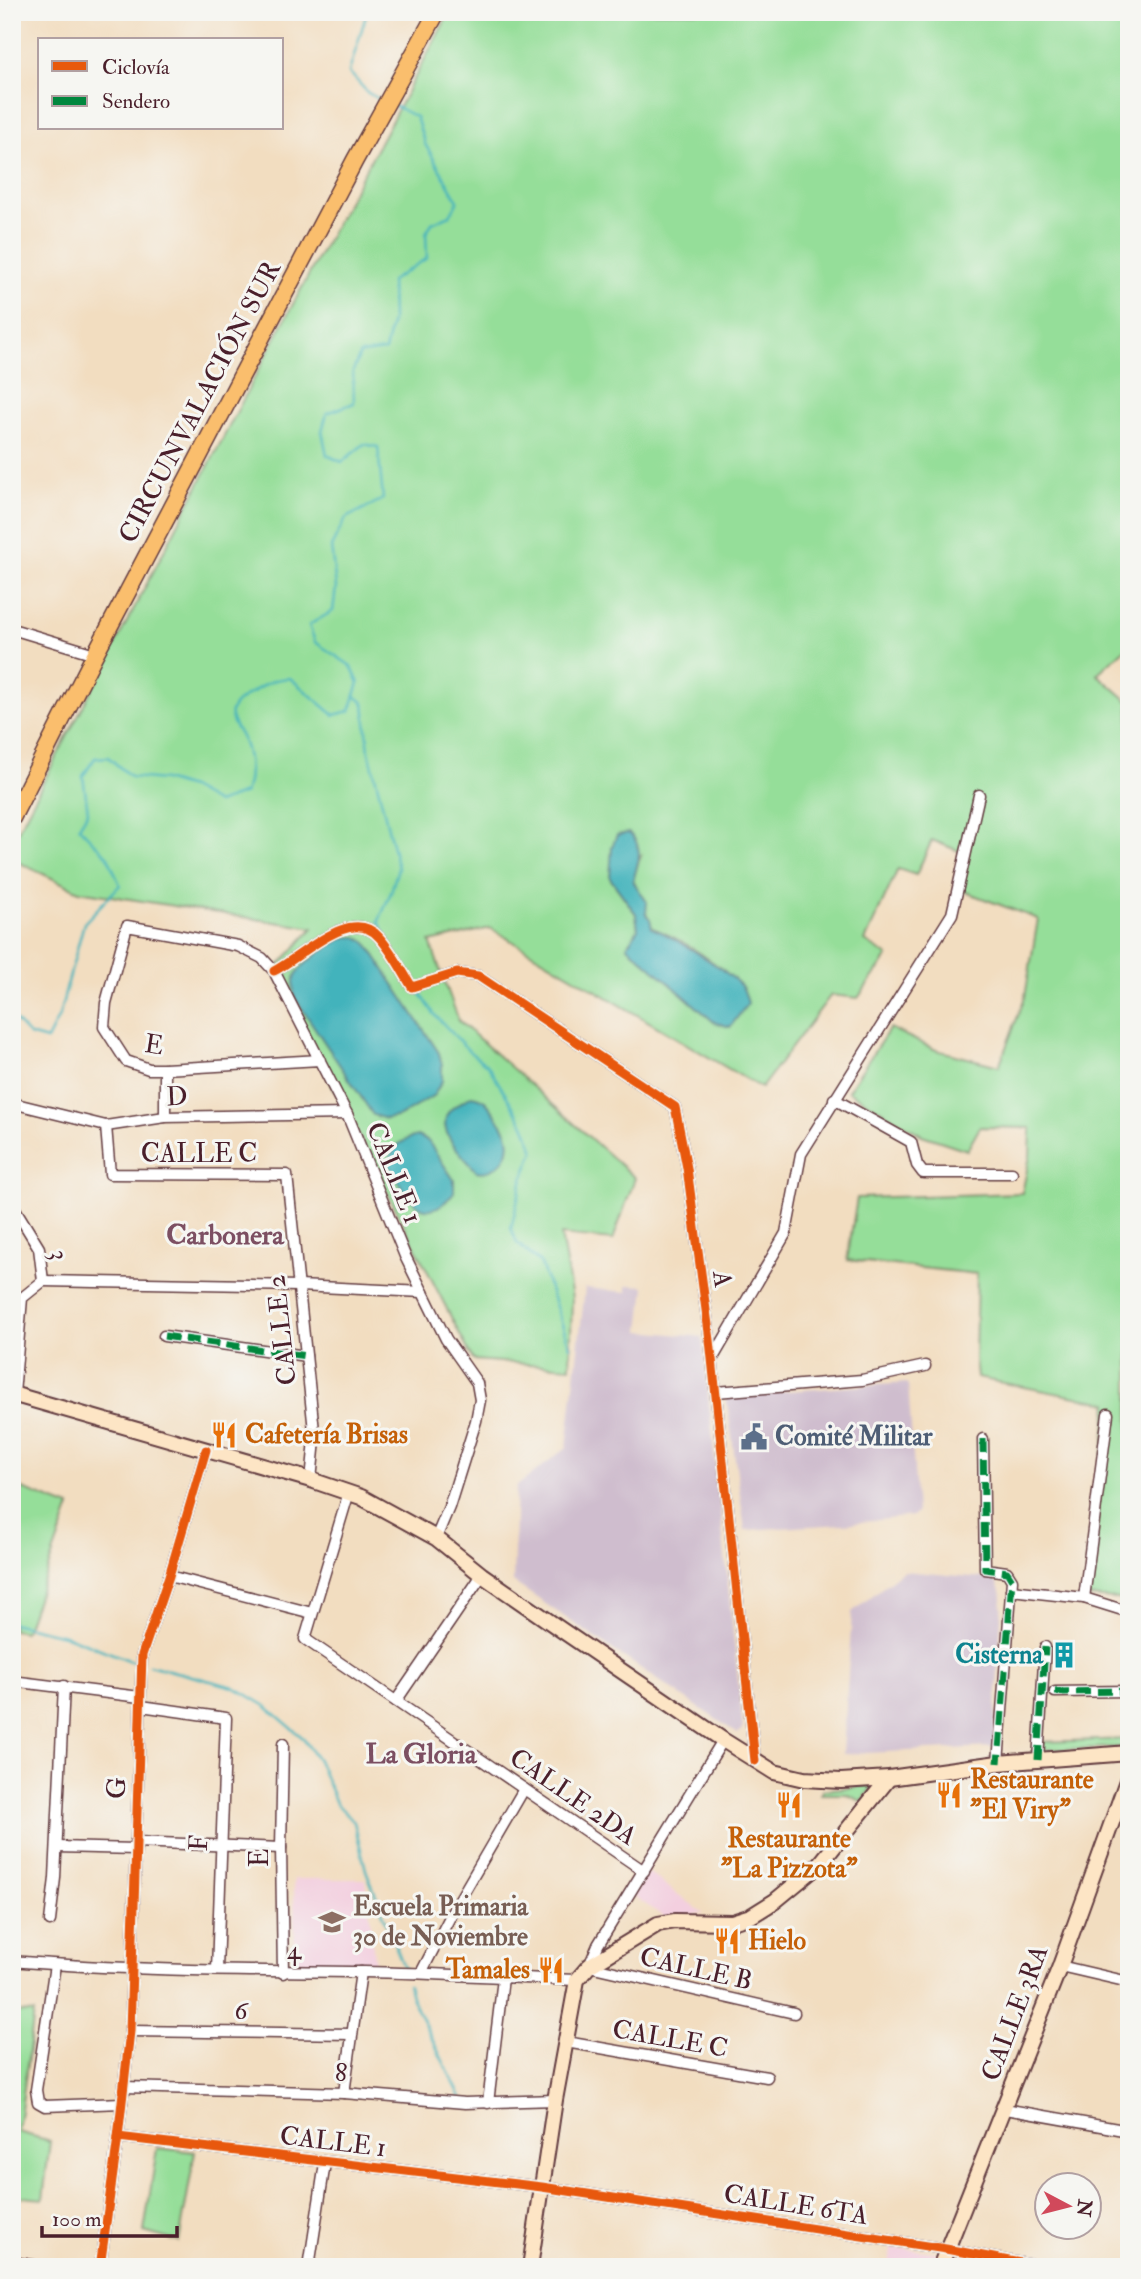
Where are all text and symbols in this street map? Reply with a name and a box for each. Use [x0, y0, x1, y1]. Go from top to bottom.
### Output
legend [38, 38, 284, 130]
text: Ciclovía [102, 54, 170, 81]
text: Sendero [102, 88, 170, 115]
street label: CIRCUNVALACIÓN SUR [110, 253, 289, 548]
street label: E [142, 1028, 166, 1062]
street label: D [166, 1080, 188, 1114]
street label: CALLE 1 [359, 1118, 429, 1228]
street label: CALLE C [141, 1138, 257, 1170]
district label: Carbonera [166, 1218, 285, 1253]
street label: 3 [42, 1247, 76, 1263]
street label: A [705, 1268, 739, 1290]
street label: CALLE 2 [260, 1273, 304, 1387]
place label: Cafetería Brisas [245, 1419, 408, 1451]
restaurant icon: Cafetería Brisas [209, 1420, 239, 1450]
place label: Comité Militar [775, 1421, 933, 1453]
public building icon: Comité Militar [739, 1422, 769, 1452]
place label: Cisterna [955, 1639, 1044, 1671]
building icon: Cisterna [1049, 1640, 1079, 1670]
district label: La Gloria [365, 1737, 478, 1772]
street label: CALLE 2DA [503, 1741, 643, 1853]
place label: Restaurante "El Viry" [970, 1764, 1094, 1827]
street label: G [101, 1776, 133, 1799]
restaurant icon: Restaurante "El Viry" [934, 1780, 964, 1810]
restaurant icon: Restaurante "La Pizzota" [774, 1790, 804, 1820]
place label: Restaurante "La Pizzota" [721, 1823, 858, 1885]
street label: F [183, 1834, 215, 1852]
street label: E [244, 1849, 276, 1867]
place label: Escuela Primaria 30 de Noviembre [353, 1891, 529, 1953]
school or university icon: Escuela Primaria 30 de Noviembre [317, 1907, 347, 1937]
place label: Hielo [748, 1925, 807, 1957]
restaurant icon: Hielo [712, 1926, 742, 1956]
street label: 4 [287, 1935, 302, 1967]
street label: CALLE 3RA [975, 1940, 1056, 2085]
street label: CALLE B [637, 1941, 755, 1997]
place label: Tamales [445, 1954, 530, 1986]
restaurant icon: Tamales [536, 1955, 566, 1985]
street label: 6 [234, 1995, 250, 2027]
street label: CALLE C [610, 2013, 730, 2065]
street label: 8 [334, 2057, 348, 2089]
street label: CALLE 1 [278, 2120, 388, 2164]
north arrow [1032, 2170, 1102, 2240]
street label: CALLE 6TA [722, 2178, 871, 2232]
scale bar [42, 2195, 177, 2239]
text: N [1071, 2197, 1097, 2219]
text: 100 m [52, 2206, 102, 2233]

